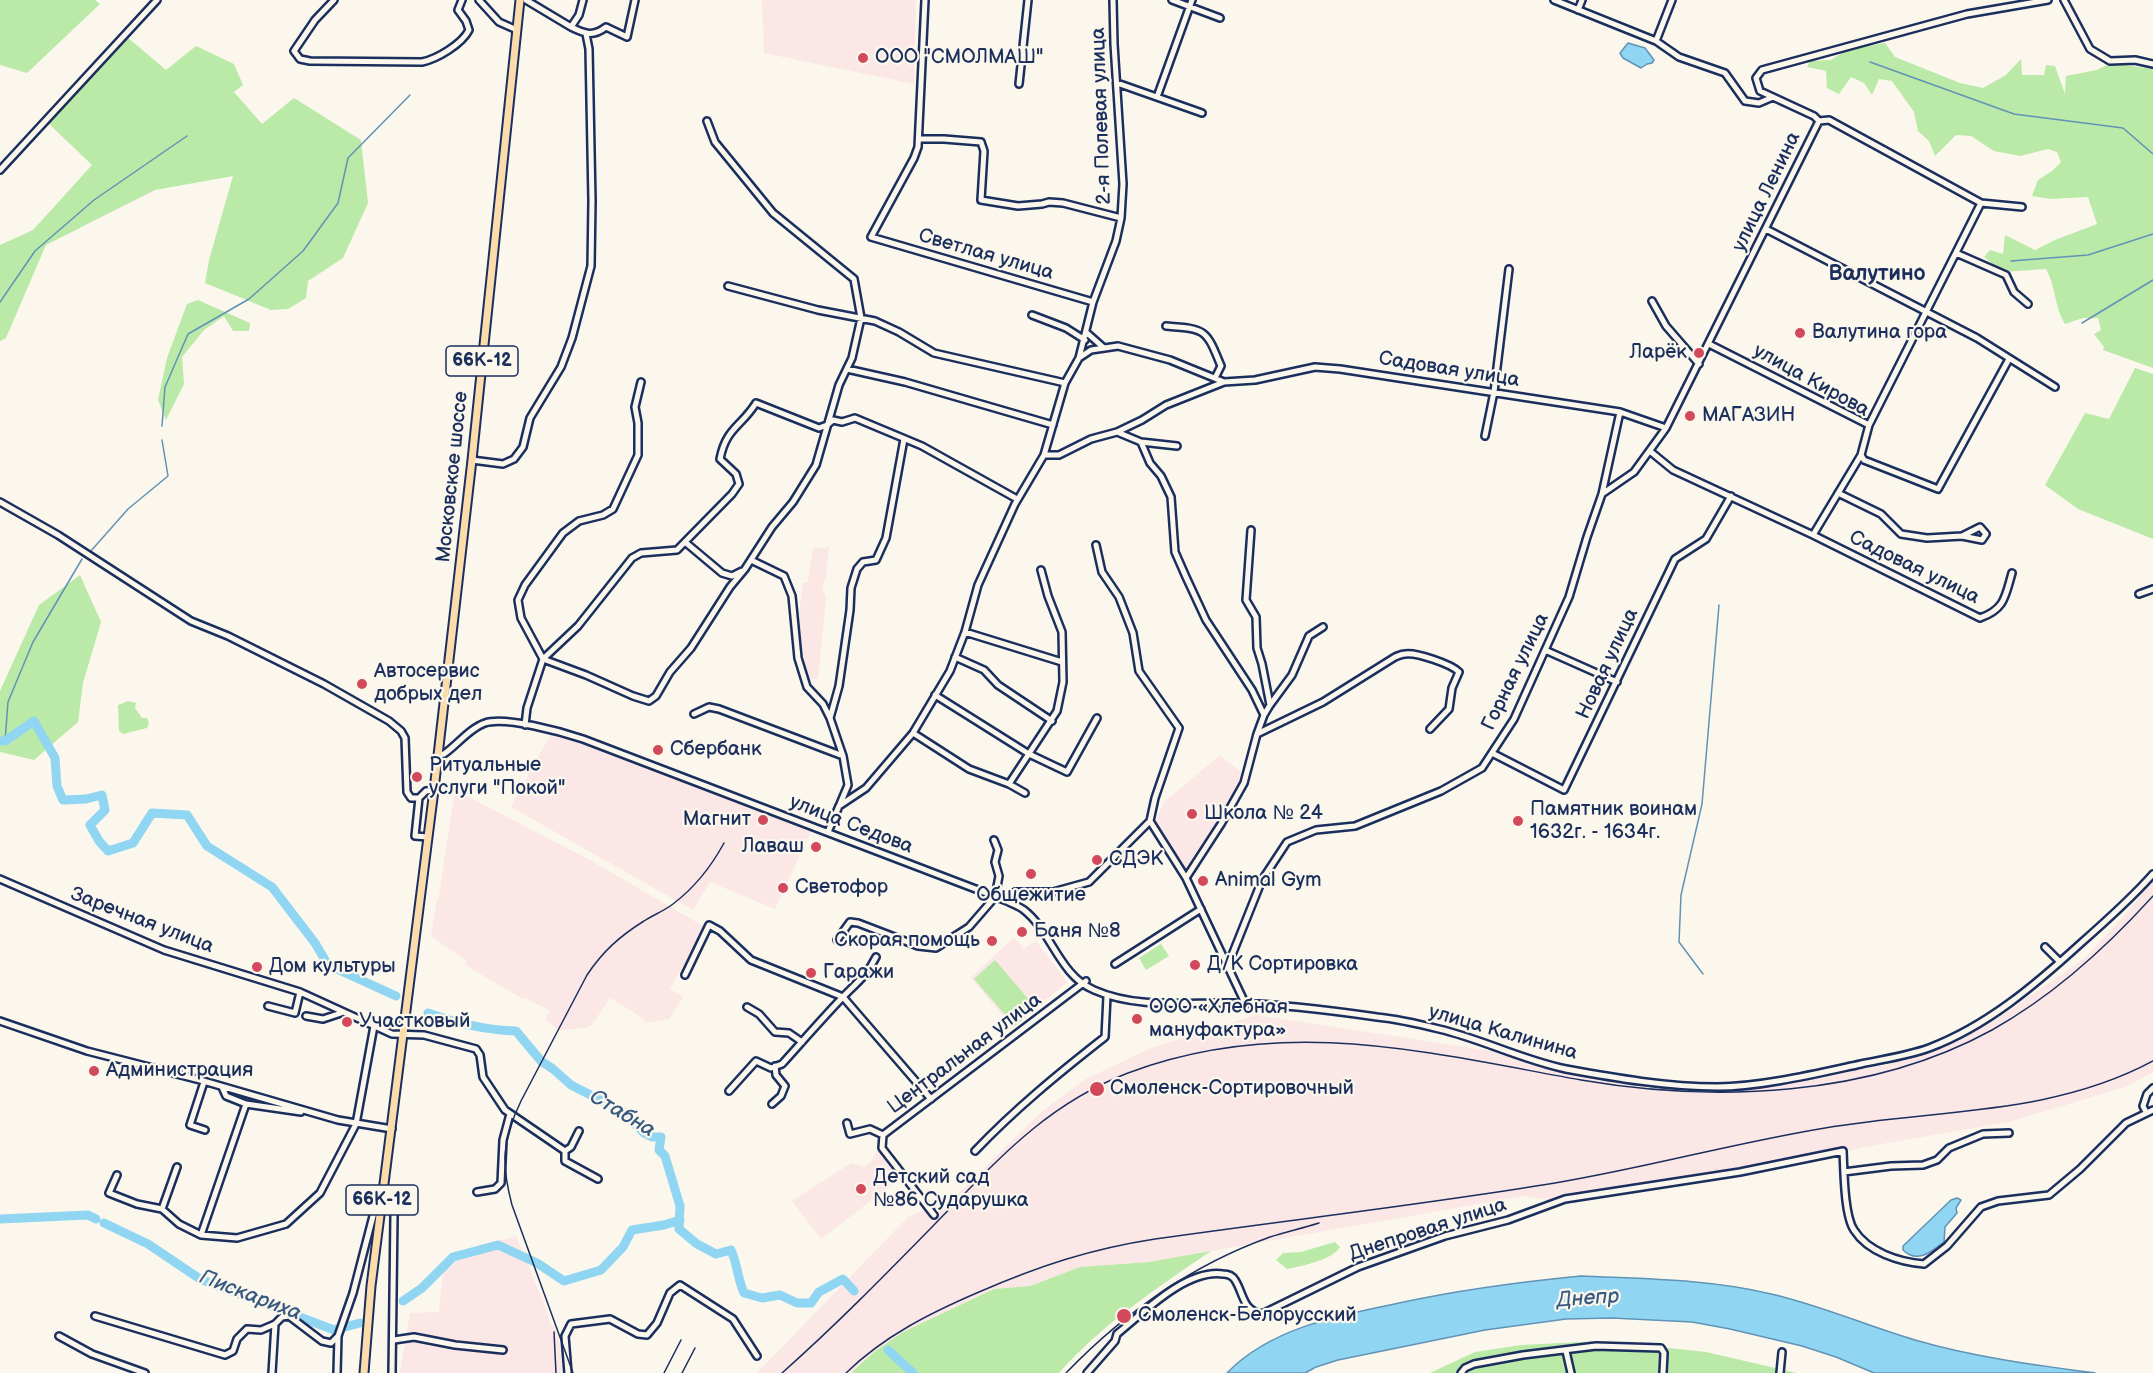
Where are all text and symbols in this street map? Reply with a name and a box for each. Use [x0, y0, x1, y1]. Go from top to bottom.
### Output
street label: 2-я Полевая улица [1087, 27, 1117, 205]
place label: ООО "СМОЛМАШ" [875, 46, 1044, 70]
marker: ООО "СМОЛМАШ" [856, 51, 870, 65]
street label: улица Ленина [1728, 128, 1806, 256]
street label: Светлая улица [916, 224, 1056, 286]
district label: Валутино [1828, 261, 1926, 287]
place label: Валутина гора [1812, 321, 1947, 345]
marker: Валутина гора [1793, 326, 1807, 340]
street label: улица Кирова [1749, 339, 1873, 423]
place label: Ларёк [1630, 341, 1687, 365]
road number: 66К-12 [446, 346, 518, 376]
marker: Ларёк [1692, 346, 1706, 360]
street label: Садовая улица [1377, 347, 1521, 393]
street label: Московское шоссе [432, 390, 474, 564]
place label: МАГАЗИН [1702, 404, 1795, 428]
marker: МАГАЗИН [1683, 409, 1697, 423]
street label: Садовая улица [1845, 526, 1983, 610]
street label: Новая улица [1572, 605, 1644, 723]
street label: Горная улица [1477, 609, 1555, 735]
place label: Автосервис добрых дел [374, 660, 482, 707]
marker: Автосервис добрых дел [355, 677, 369, 691]
place label: Сбербанк [670, 738, 762, 762]
marker: Сбербанк [651, 743, 665, 757]
place label: Ритуальные услуги "Покой" [429, 754, 565, 801]
marker: Ритуальные услуги "Покой" [410, 770, 424, 784]
street label: улица Седова [786, 790, 916, 860]
place label: Памятник воинам 1632г. - 1634г. [1530, 798, 1697, 845]
place label: Школа № 24 [1204, 802, 1323, 826]
marker: Школа № 24 [1185, 807, 1199, 821]
place label: Магнит [683, 808, 751, 832]
marker: Магнит [756, 813, 770, 827]
marker: Памятник воинам 1632г. - 1634г. [1511, 814, 1525, 828]
place label: Лаваш [742, 835, 804, 859]
marker: Лаваш [809, 840, 823, 854]
place label: СДЭК [1109, 848, 1163, 872]
marker: СДЭК [1090, 853, 1104, 867]
marker: Общежитие [1024, 867, 1038, 881]
place label: Animal Gym [1215, 869, 1321, 893]
marker: Animal Gym [1196, 874, 1210, 888]
place label: Светофор [795, 876, 888, 900]
marker: Светофор [776, 881, 790, 895]
street label: Заречная улица [67, 883, 217, 959]
place label: Общежитие [976, 884, 1086, 908]
place label: Баня №8 [1034, 920, 1121, 944]
marker: Баня №8 [1015, 925, 1029, 939]
place label: Скорая помощь [834, 929, 980, 953]
marker: Скорая помощь [985, 934, 999, 948]
place label: Д/К Сортировка [1207, 953, 1358, 977]
place label: Дом культуры [269, 955, 396, 979]
marker: Д/К Сортировка [1188, 958, 1202, 972]
marker: Дом культуры [250, 960, 264, 974]
place label: Гаражи [823, 961, 894, 985]
marker: Гаражи [804, 966, 818, 980]
street label: Центральная улица [883, 988, 1047, 1120]
place label: ООО «Хлебная мануфактура» [1149, 996, 1288, 1043]
street label: улица Калинина [1426, 1000, 1580, 1066]
place label: Участковый [359, 1010, 470, 1034]
marker: ООО «Хлебная мануфактура» [1130, 1012, 1144, 1026]
marker: Участковый [340, 1015, 354, 1029]
place label: Администрация [106, 1059, 253, 1083]
marker: Администрация [87, 1064, 101, 1078]
place label: Смоленск-Сортировочный [1110, 1077, 1354, 1101]
marker: Смоленск-Сортировочный [1088, 1080, 1106, 1098]
water label: Стабна [585, 1085, 659, 1143]
place label: Детский сад №86 Сударушка [873, 1166, 1029, 1213]
marker: Детский сад №86 Сударушка [854, 1182, 868, 1196]
road number: 66К-12 [346, 1185, 418, 1215]
street label: Днепровая улица [1346, 1193, 1510, 1267]
water label: Пискариха [196, 1265, 304, 1327]
water label: Днепр [1556, 1284, 1620, 1314]
place label: Смоленск-Белорусский [1138, 1304, 1357, 1328]
marker: Смоленск-Белорусский [1115, 1307, 1133, 1325]

